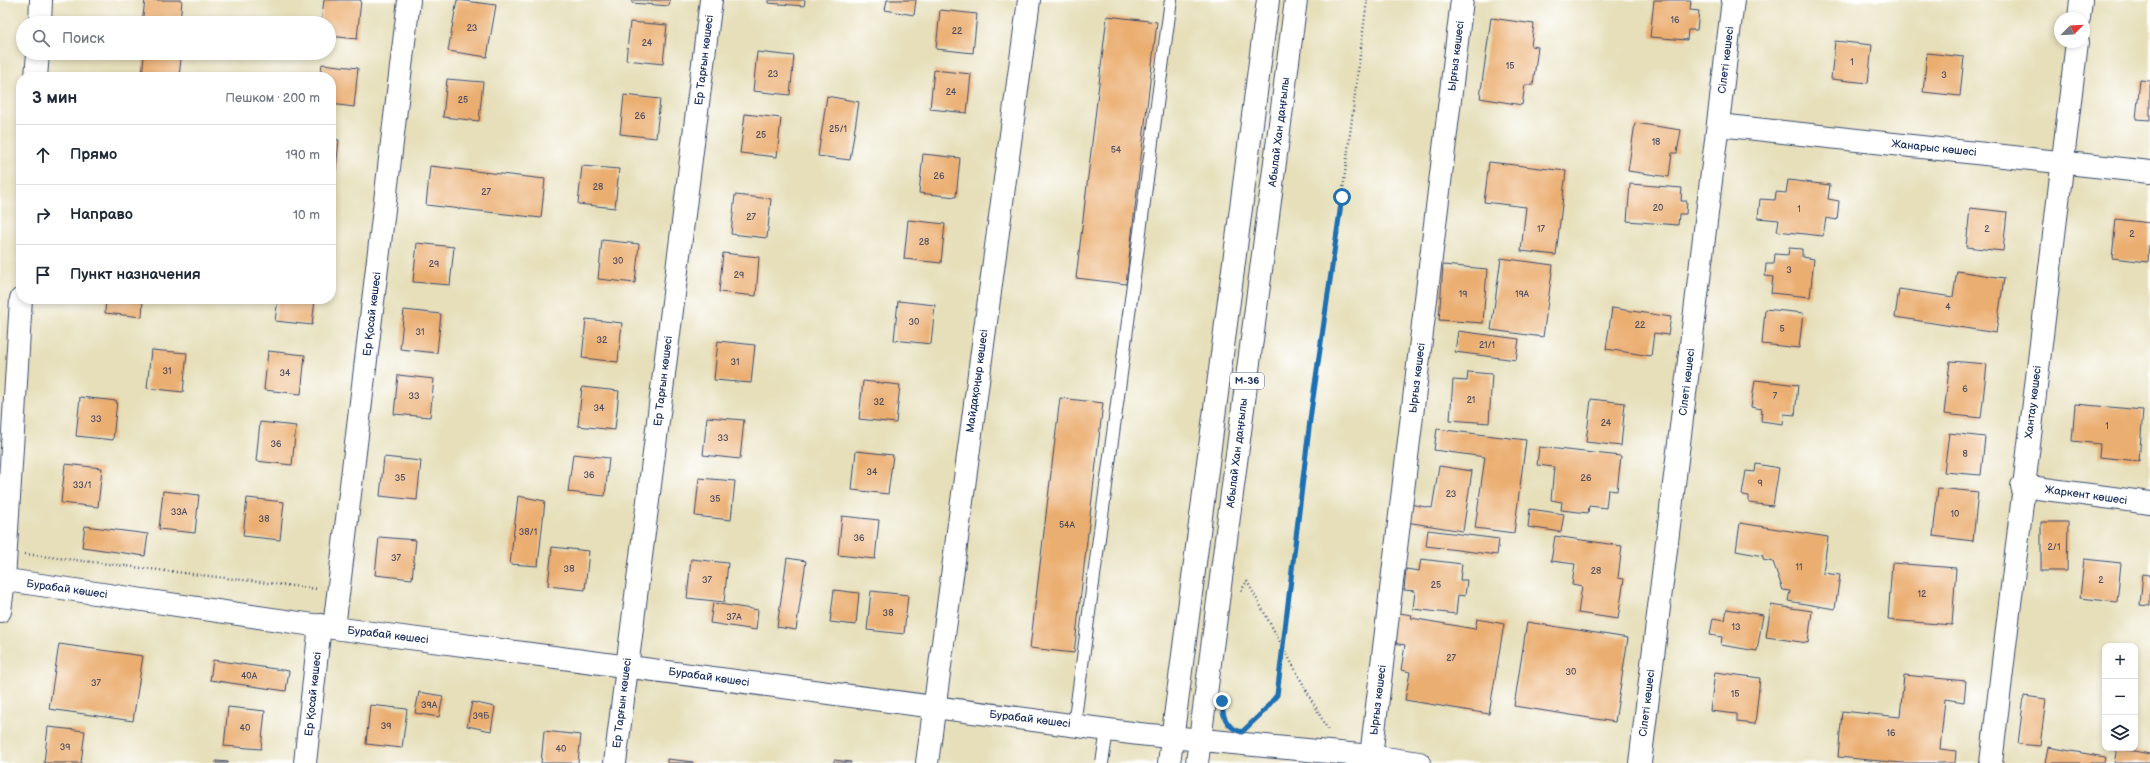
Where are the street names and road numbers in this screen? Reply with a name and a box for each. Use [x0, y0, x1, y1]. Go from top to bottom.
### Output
street label: Ер Тарғын көшесі [692, 14, 716, 106]
street label: Ырғыз көшесі [1445, 20, 1467, 92]
street label: Сілеті көшесі [1715, 26, 1737, 94]
street label: Абылай Хан даңғылы [1266, 76, 1292, 189]
street label: Жанарыс көшесі [1891, 137, 1977, 159]
street label: Ер Қосай көшесі [360, 271, 384, 357]
street label: Майдақоңыр көшесі [963, 329, 991, 433]
street label: Ер Тарғын көшесі [651, 335, 675, 427]
street label: Ырғыз көшесі [1406, 342, 1428, 414]
street label: Сілеті көшесі [1676, 348, 1698, 416]
street label: Хантау көшесі [2022, 365, 2044, 439]
road number: M-36 [1230, 373, 1264, 389]
street label: Абылай Хан даңғылы [1224, 397, 1250, 510]
street label: Жаркент көшесі [2044, 483, 2128, 507]
street label: Бурабай көшесі [26, 577, 108, 601]
street label: Бурабай көшесі [347, 624, 429, 646]
street label: Ер Қосай көшесі [302, 651, 324, 737]
street label: Ер Тарғын көшесі [610, 657, 634, 749]
street label: Ырғыз көшесі [1367, 664, 1389, 736]
street label: Бурабай көшесі [668, 665, 750, 689]
street label: Сілеті көшесі [1636, 669, 1658, 737]
street label: Бурабай көшесі [989, 708, 1071, 730]

